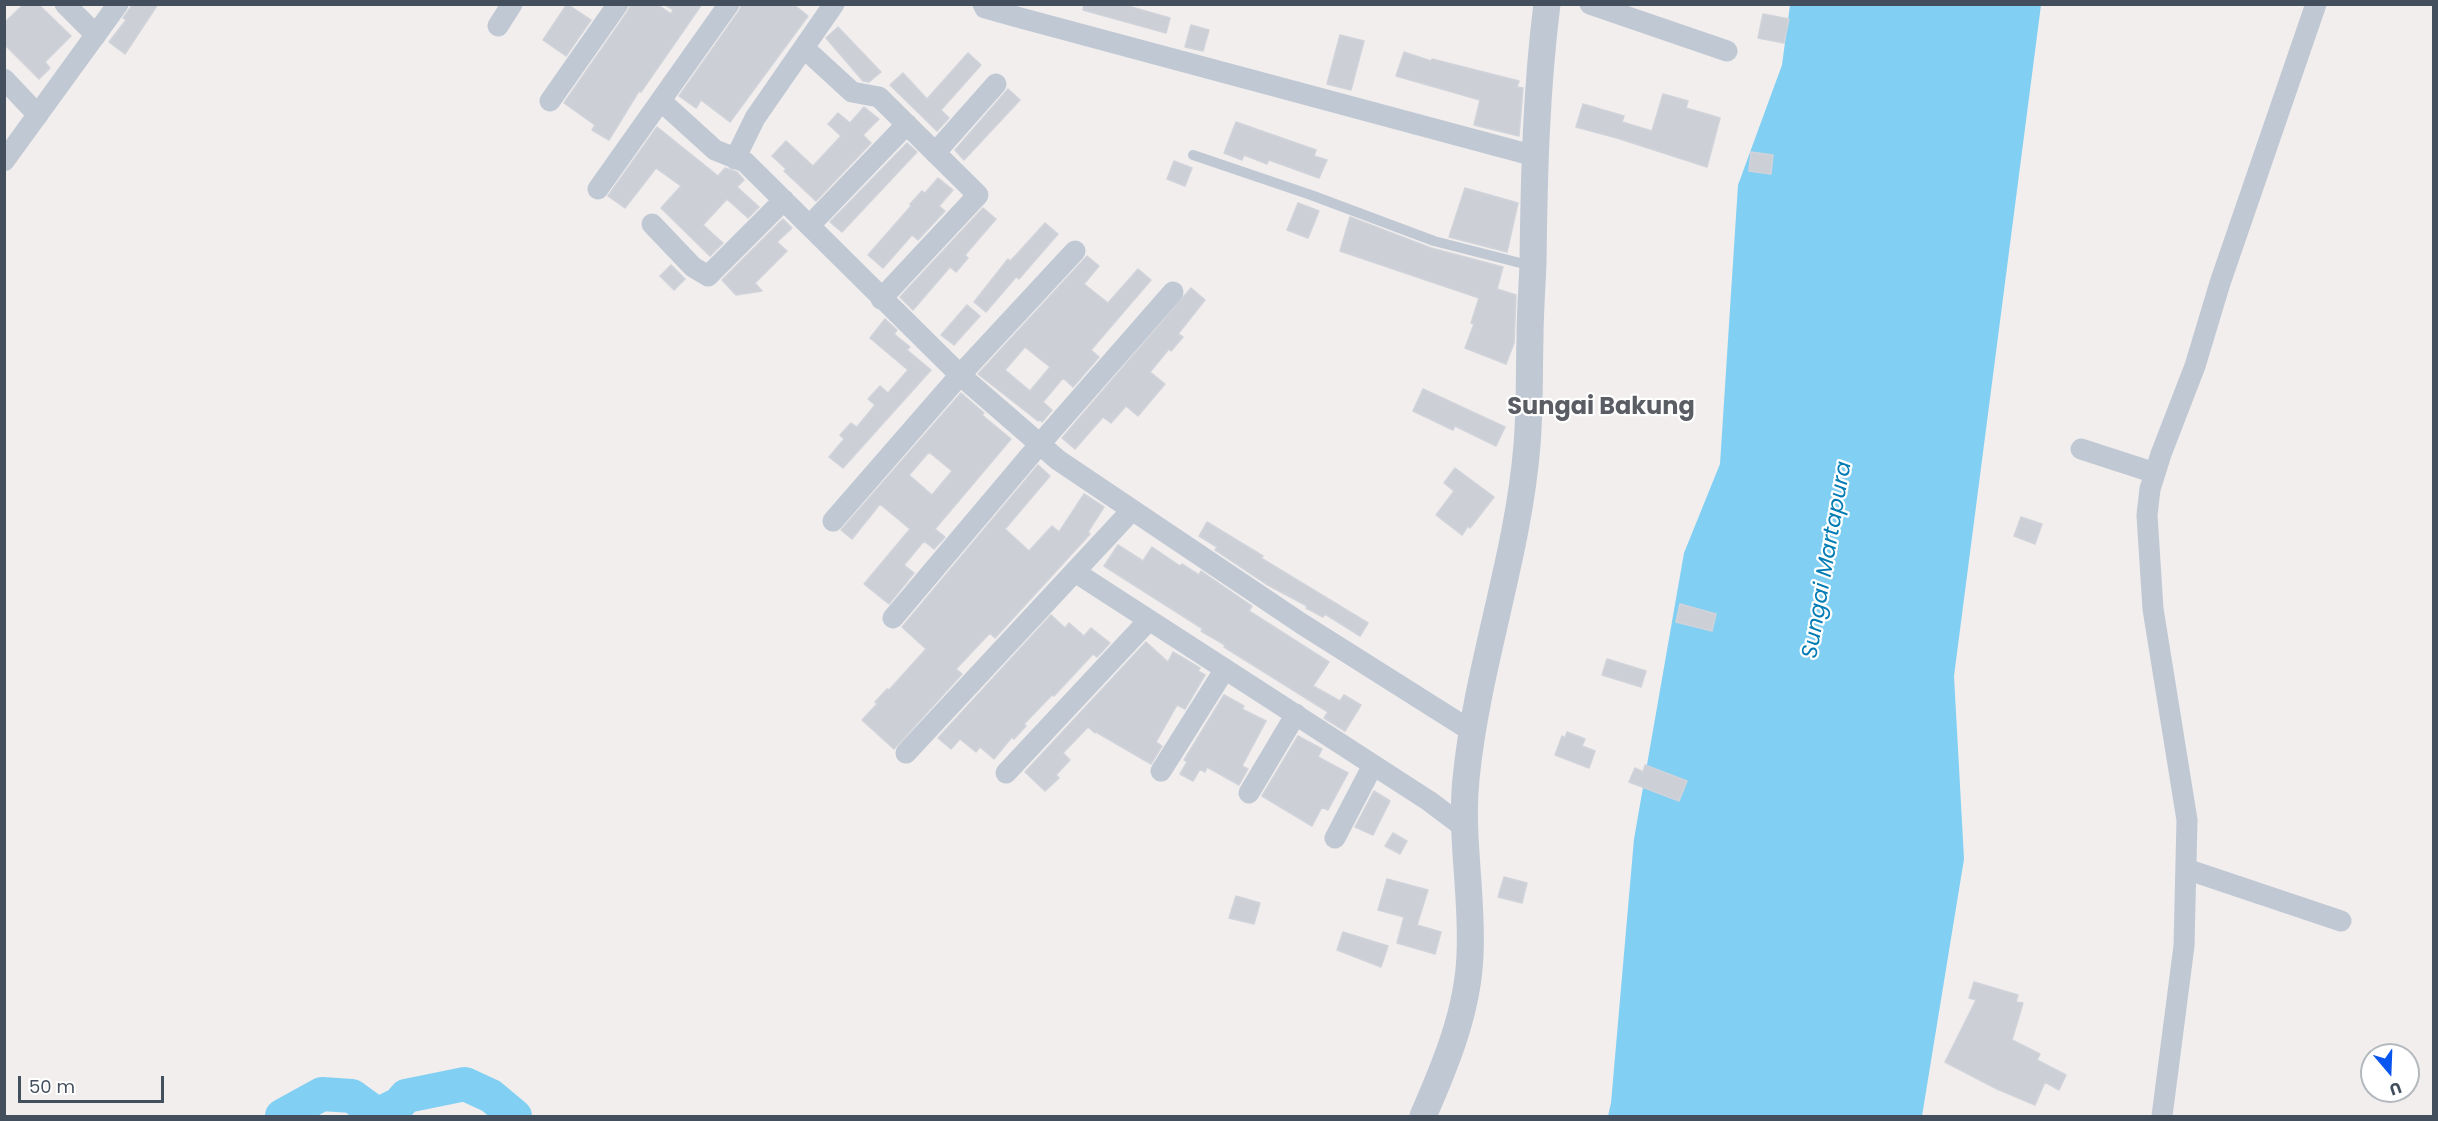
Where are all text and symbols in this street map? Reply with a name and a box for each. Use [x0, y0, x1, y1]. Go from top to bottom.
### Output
district label: Sungai Bakung [1507, 394, 1695, 422]
water label: Sungai Martapura [1798, 459, 1858, 661]
north arrow [2360, 1043, 2420, 1103]
scale bar [21, 1064, 166, 1102]
text: 50 m [29, 1074, 75, 1099]
text: U [2386, 1076, 2404, 1101]

